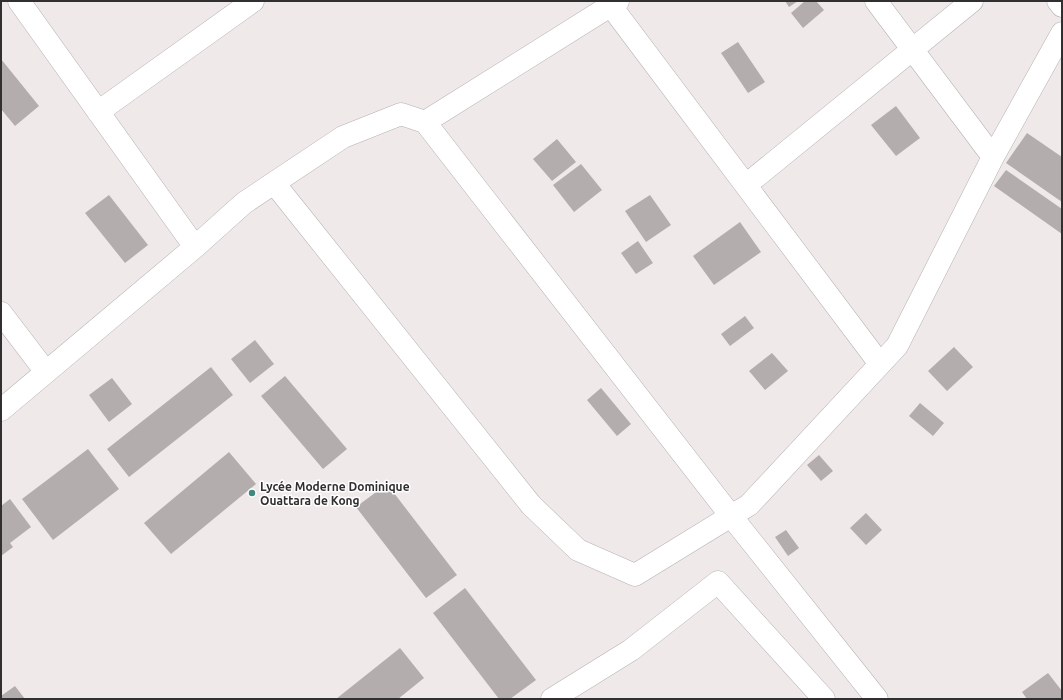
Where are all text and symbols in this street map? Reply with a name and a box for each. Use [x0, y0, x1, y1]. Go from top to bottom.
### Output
place label: Lycée Moderne Dominique Ouattara de Kong [260, 480, 410, 507]
marker: Lycée Moderne Dominique Ouattara de Kong [247, 488, 257, 498]

